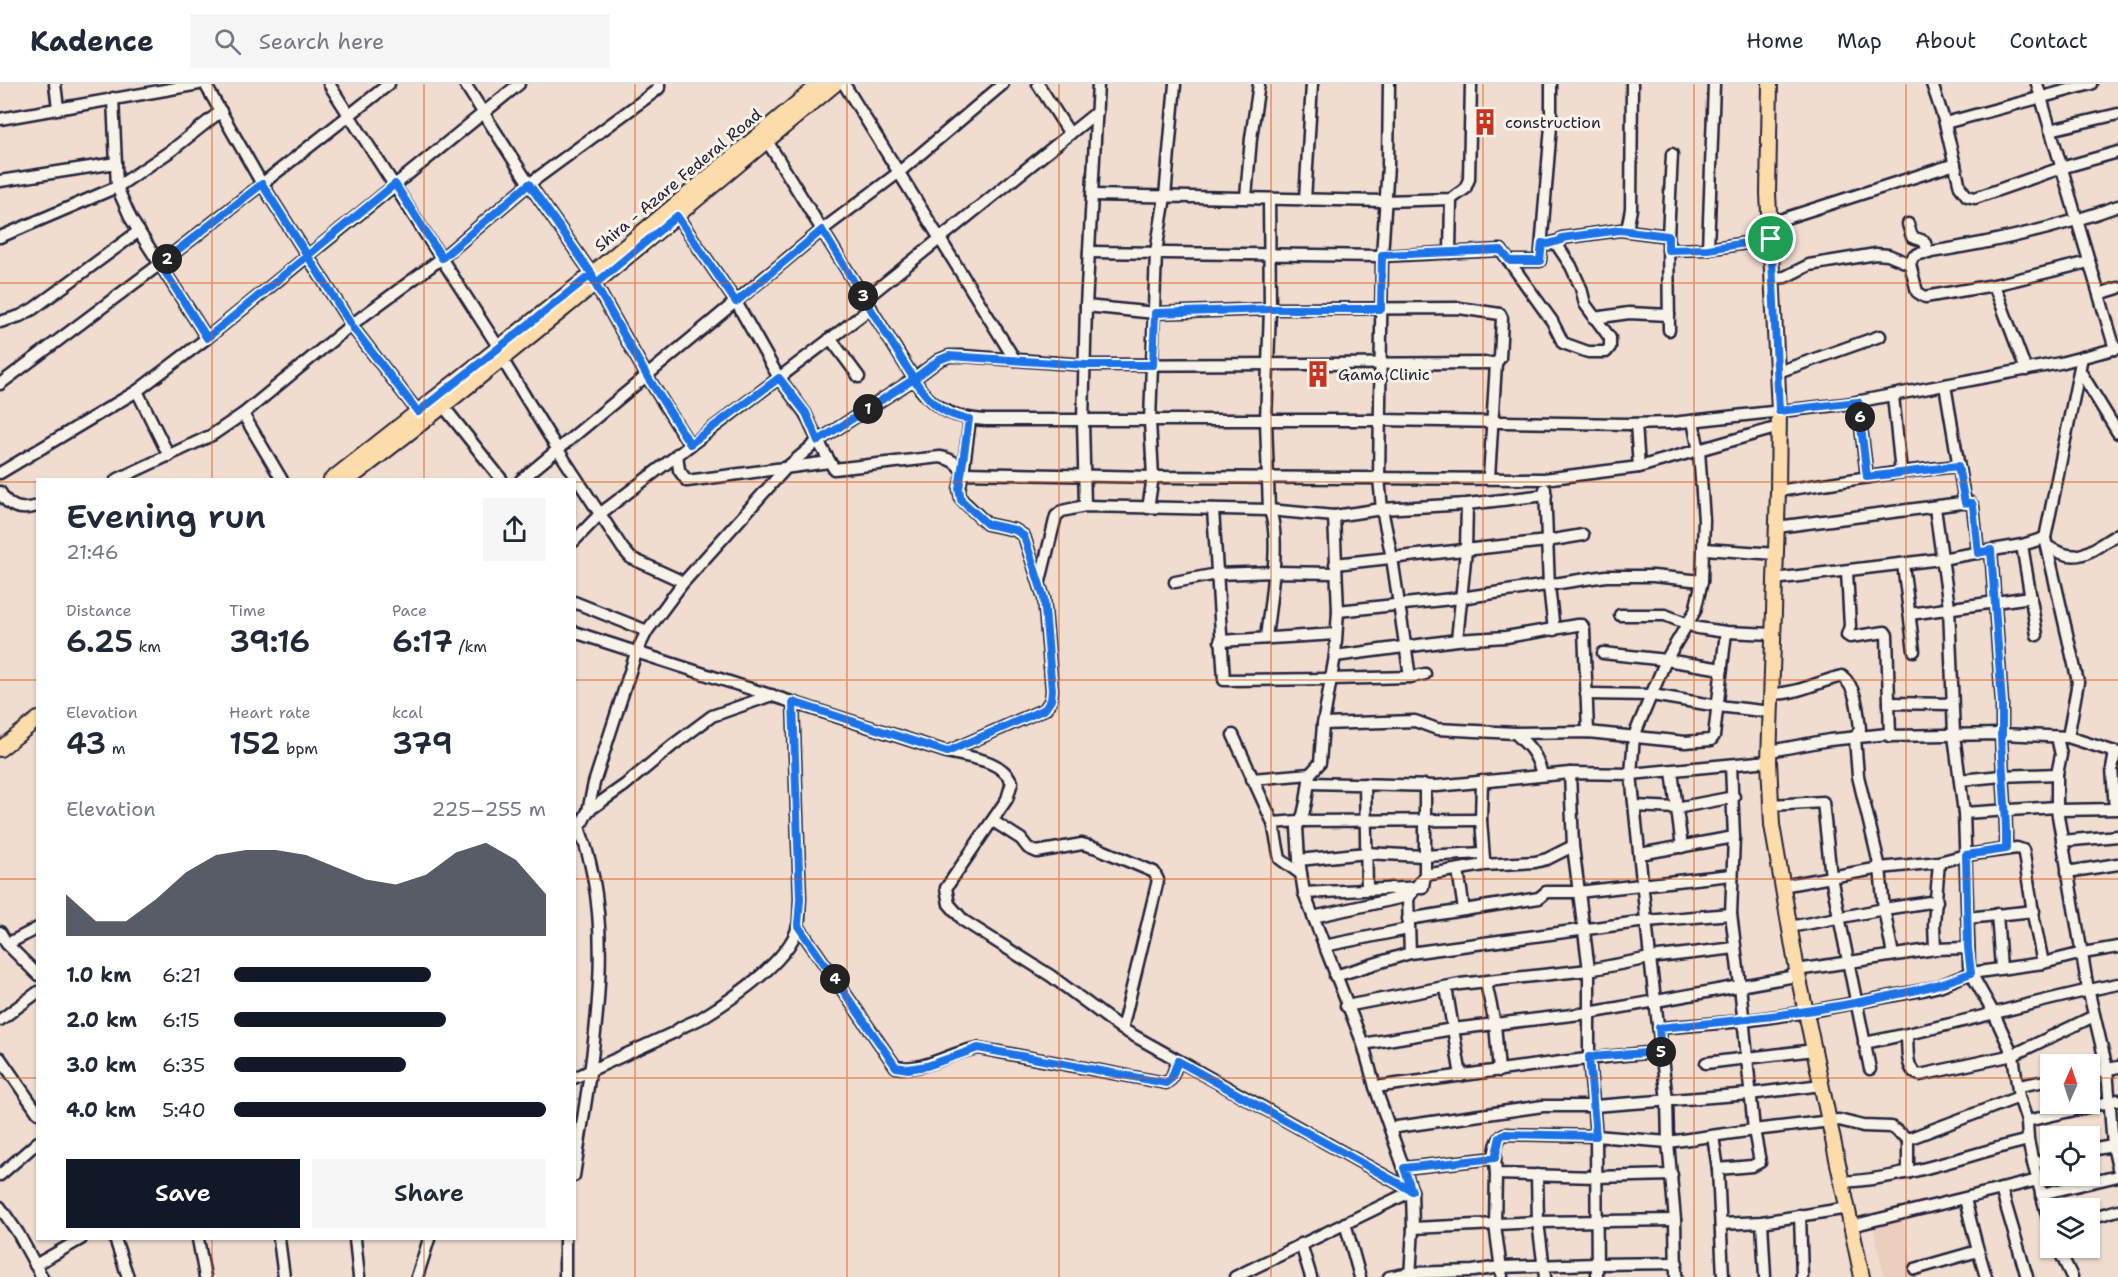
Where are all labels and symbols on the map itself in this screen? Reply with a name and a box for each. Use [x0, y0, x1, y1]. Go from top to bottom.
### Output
street label: Shira - Azare Federal Road [590, 104, 766, 256]
building icon: construction [1470, 107, 1500, 137]
place label: construction [1505, 112, 1601, 133]
pin [1745, 213, 1796, 264]
pin: 2 [152, 244, 182, 274]
pin: 3 [848, 281, 878, 311]
building icon: Gama Clinic [1303, 359, 1333, 389]
place label: Gama Clinic [1338, 364, 1430, 385]
pin: 1 [853, 394, 883, 424]
pin: 6 [1845, 402, 1875, 432]
pin: 4 [820, 964, 850, 994]
pin: 5 [1646, 1037, 1676, 1067]
north arrow [2040, 1054, 2100, 1114]

